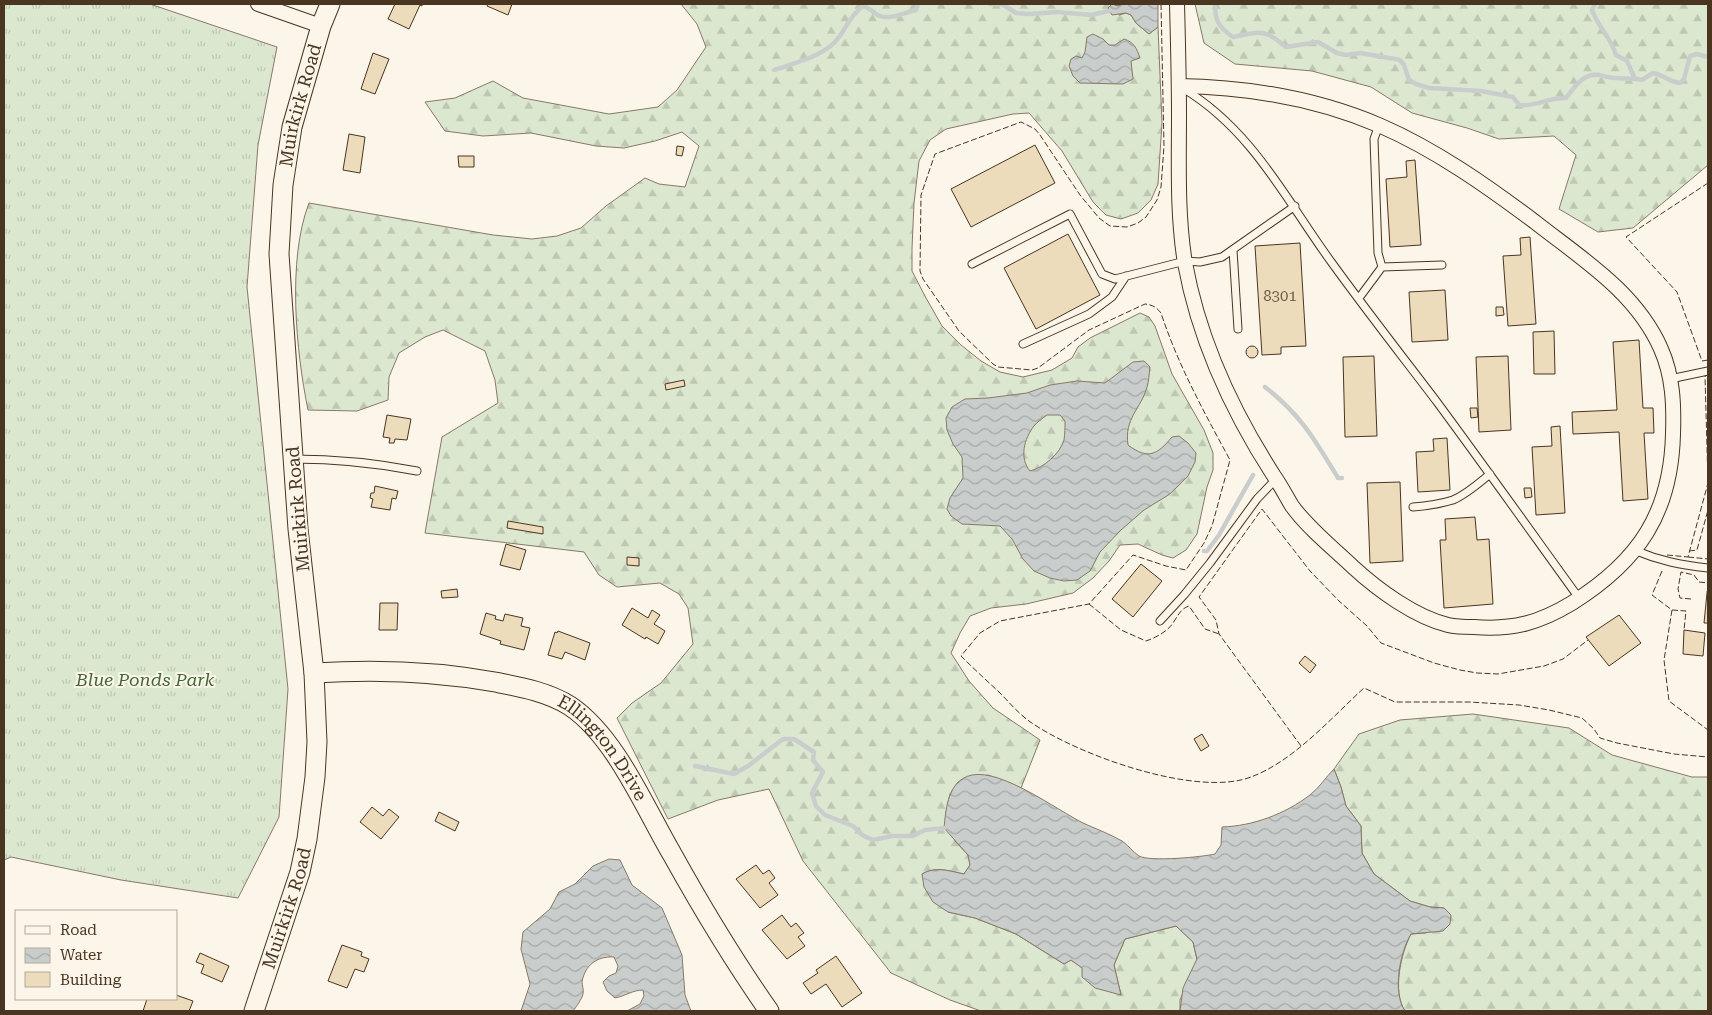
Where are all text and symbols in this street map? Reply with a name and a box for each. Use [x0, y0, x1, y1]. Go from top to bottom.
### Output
street label: Muirkirk Road [275, 41, 325, 168]
house number: 8301 [1263, 287, 1297, 305]
street label: Muirkirk Road [282, 445, 313, 573]
park label: Blue Ponds Park [75, 669, 214, 690]
street label: Ellington Drive [554, 690, 652, 804]
street label: Muirkirk Road [258, 845, 315, 972]
legend [15, 910, 178, 1000]
text: Road [60, 921, 97, 939]
text: Water [60, 946, 102, 964]
text: Building [60, 971, 122, 989]

